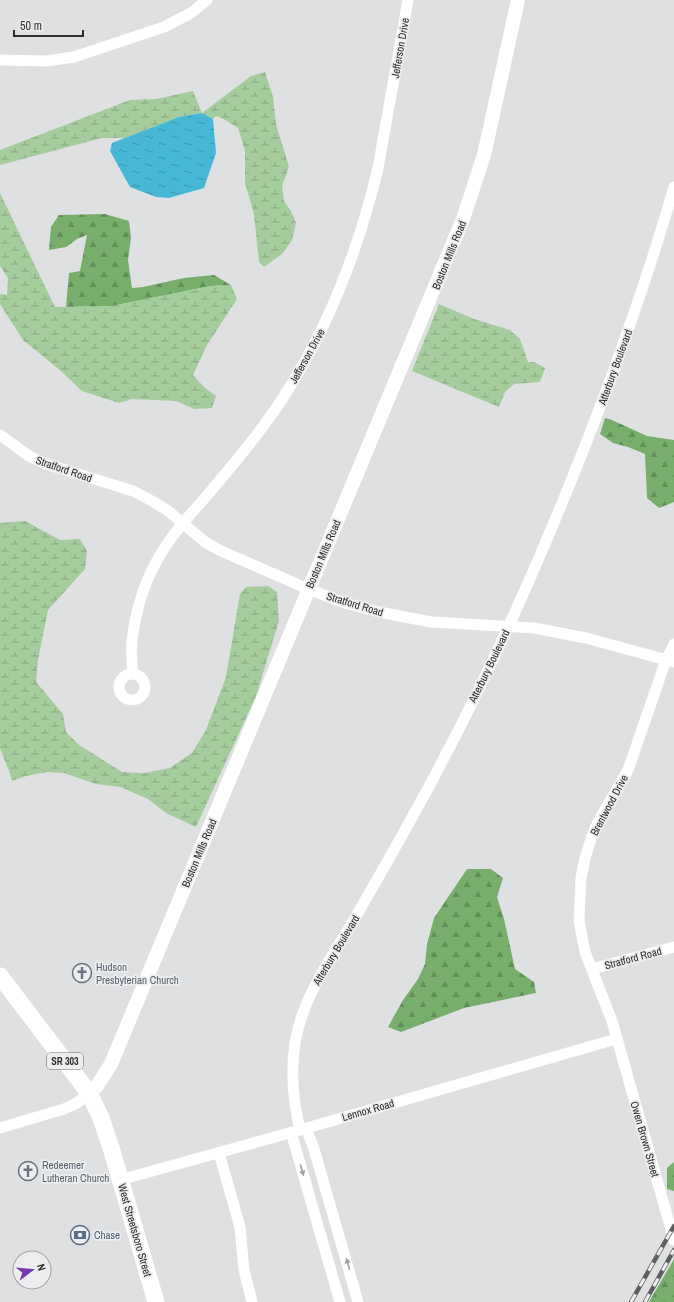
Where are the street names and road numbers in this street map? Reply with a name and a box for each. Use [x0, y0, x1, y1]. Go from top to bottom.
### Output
street label: Jefferson Drive [388, 17, 412, 79]
street label: Boston Mills Road [429, 218, 469, 292]
street label: Jefferson Drive [286, 326, 328, 386]
street label: Atterbury Boulevard [594, 327, 635, 408]
street label: Stratford Road [34, 453, 94, 485]
street label: Boston Mills Road [302, 518, 344, 590]
street label: Stratford Road [325, 589, 385, 619]
street label: Atterbury Boulevard [465, 627, 513, 706]
street label: Brentwood Drive [587, 772, 631, 838]
street label: Boston Mills Road [178, 817, 220, 889]
street label: Atterbury Boulevard [309, 912, 363, 989]
street label: Stratford Road [603, 944, 663, 972]
road number: SR 303 [47, 1053, 83, 1069]
street label: Lennox Road [340, 1096, 396, 1124]
street label: Owen Brown Street [627, 1099, 663, 1179]
street label: West Streetsboro Street [115, 1182, 155, 1279]

